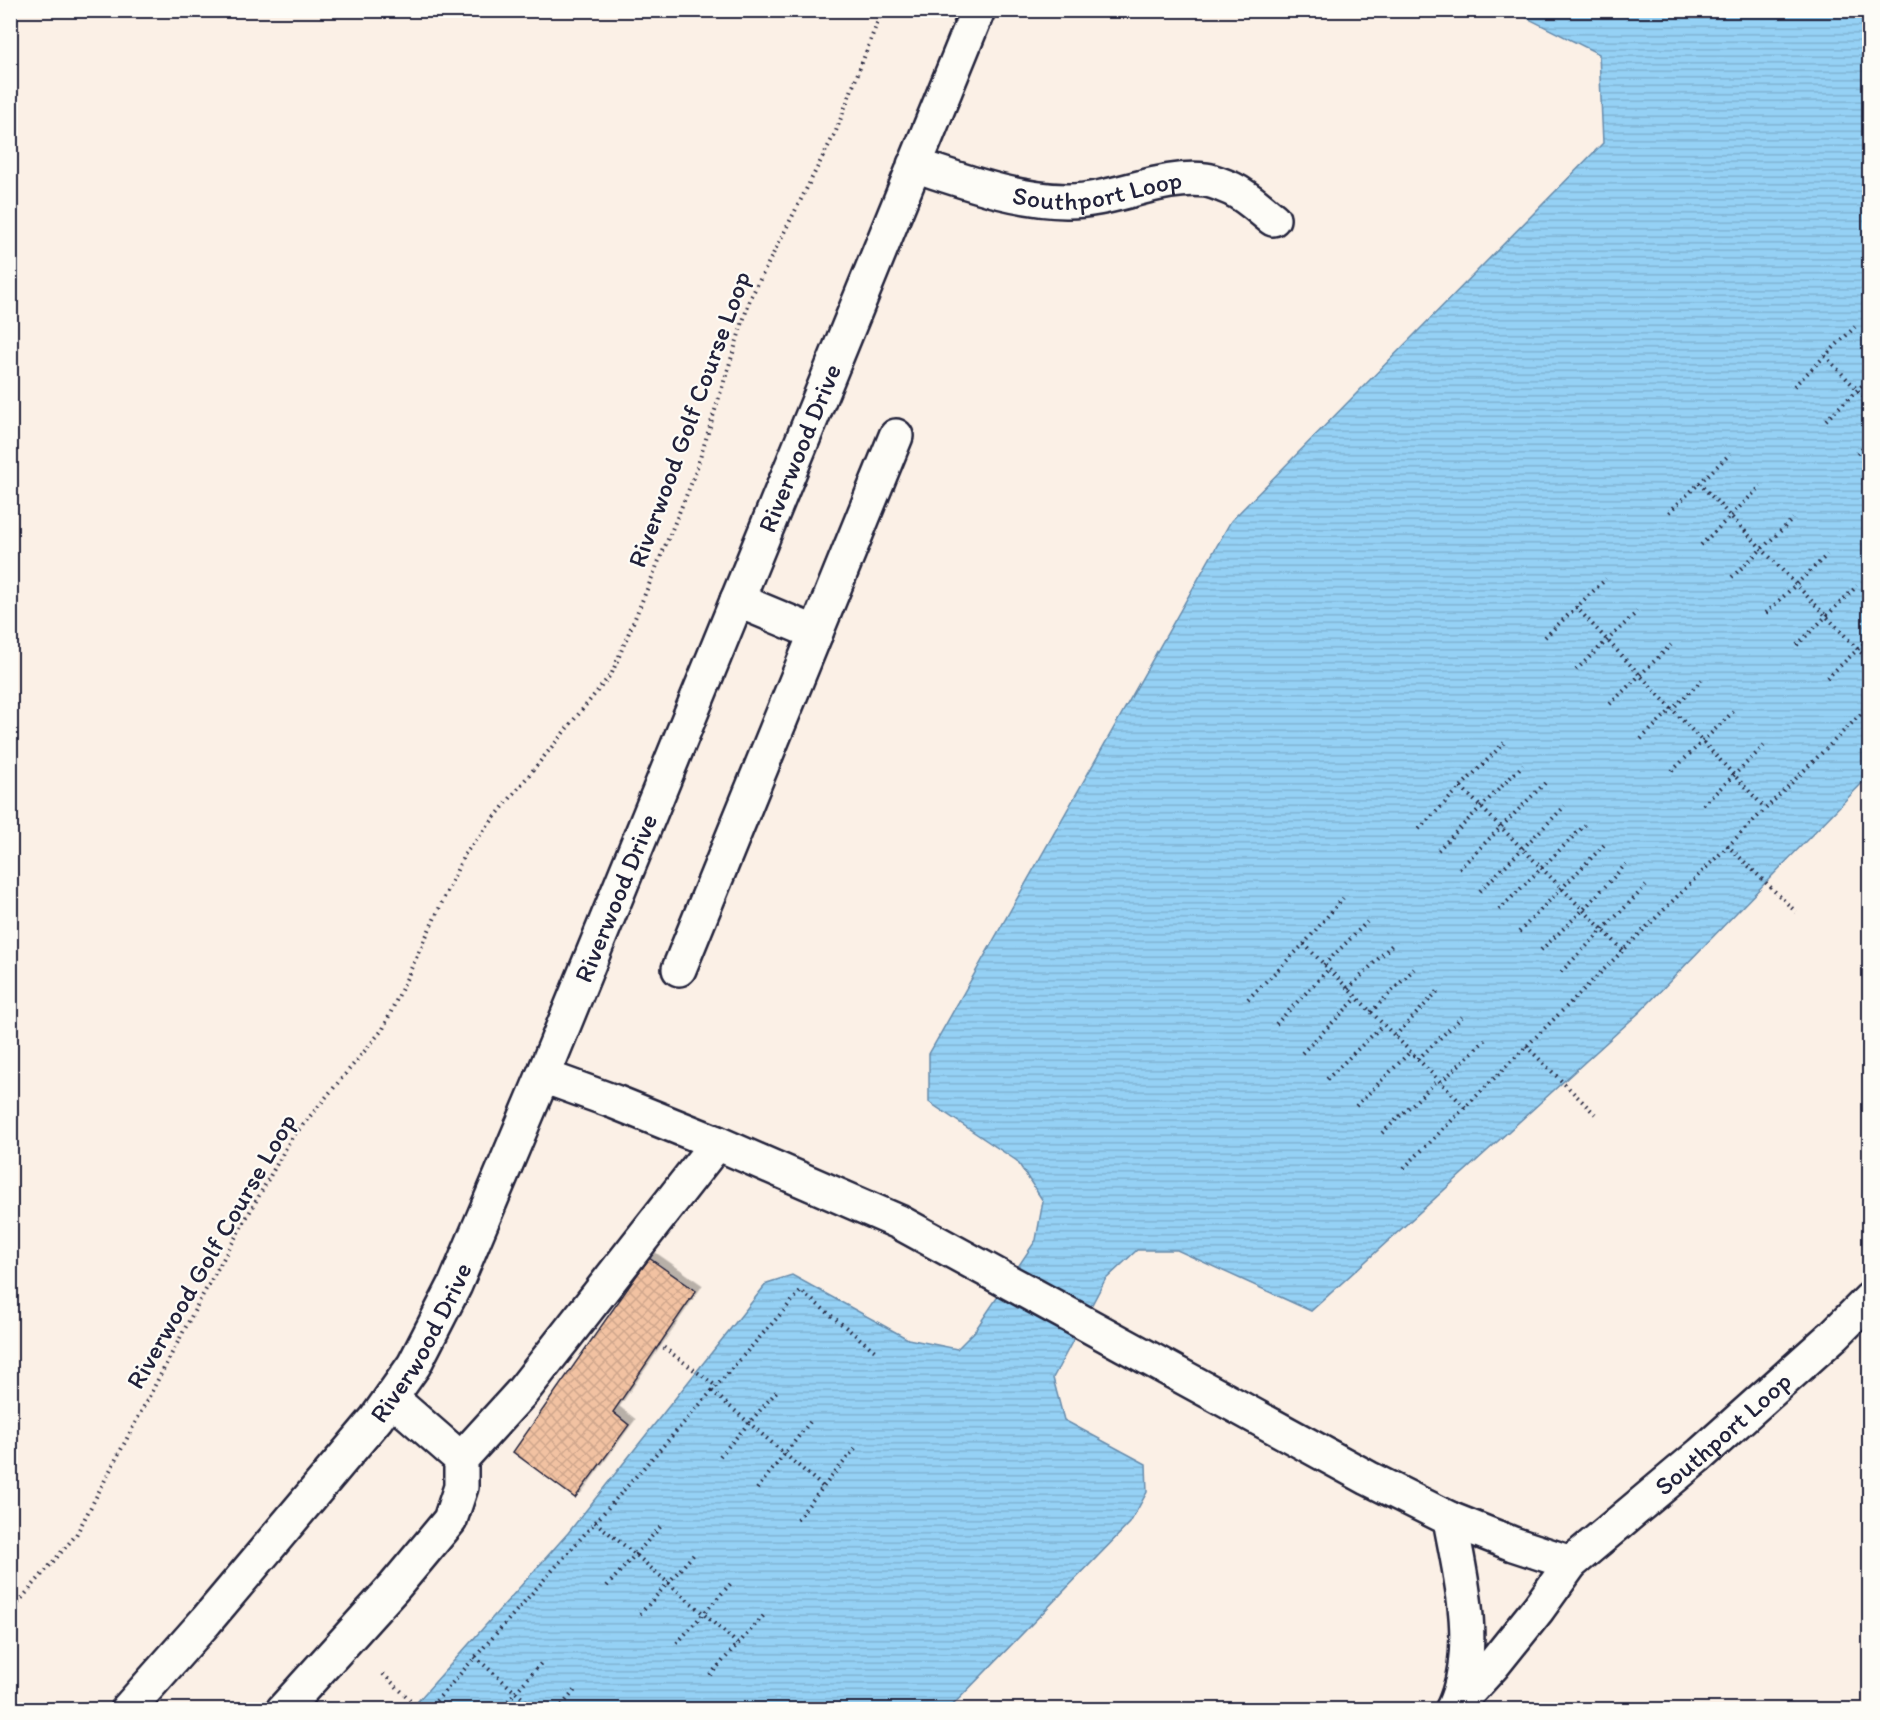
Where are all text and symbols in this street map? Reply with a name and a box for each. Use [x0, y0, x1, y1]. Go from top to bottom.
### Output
street label: Southport Loop [1010, 164, 1184, 217]
street label: Riverwood Golf Course Loop [620, 266, 758, 572]
street label: Riverwood Drive [751, 359, 848, 537]
street label: Riverwood Drive [567, 809, 664, 987]
street label: Riverwood Golf Course Loop [119, 1107, 303, 1395]
street label: Riverwood Drive [363, 1258, 479, 1429]
street label: Southport Loop [1648, 1365, 1798, 1502]

